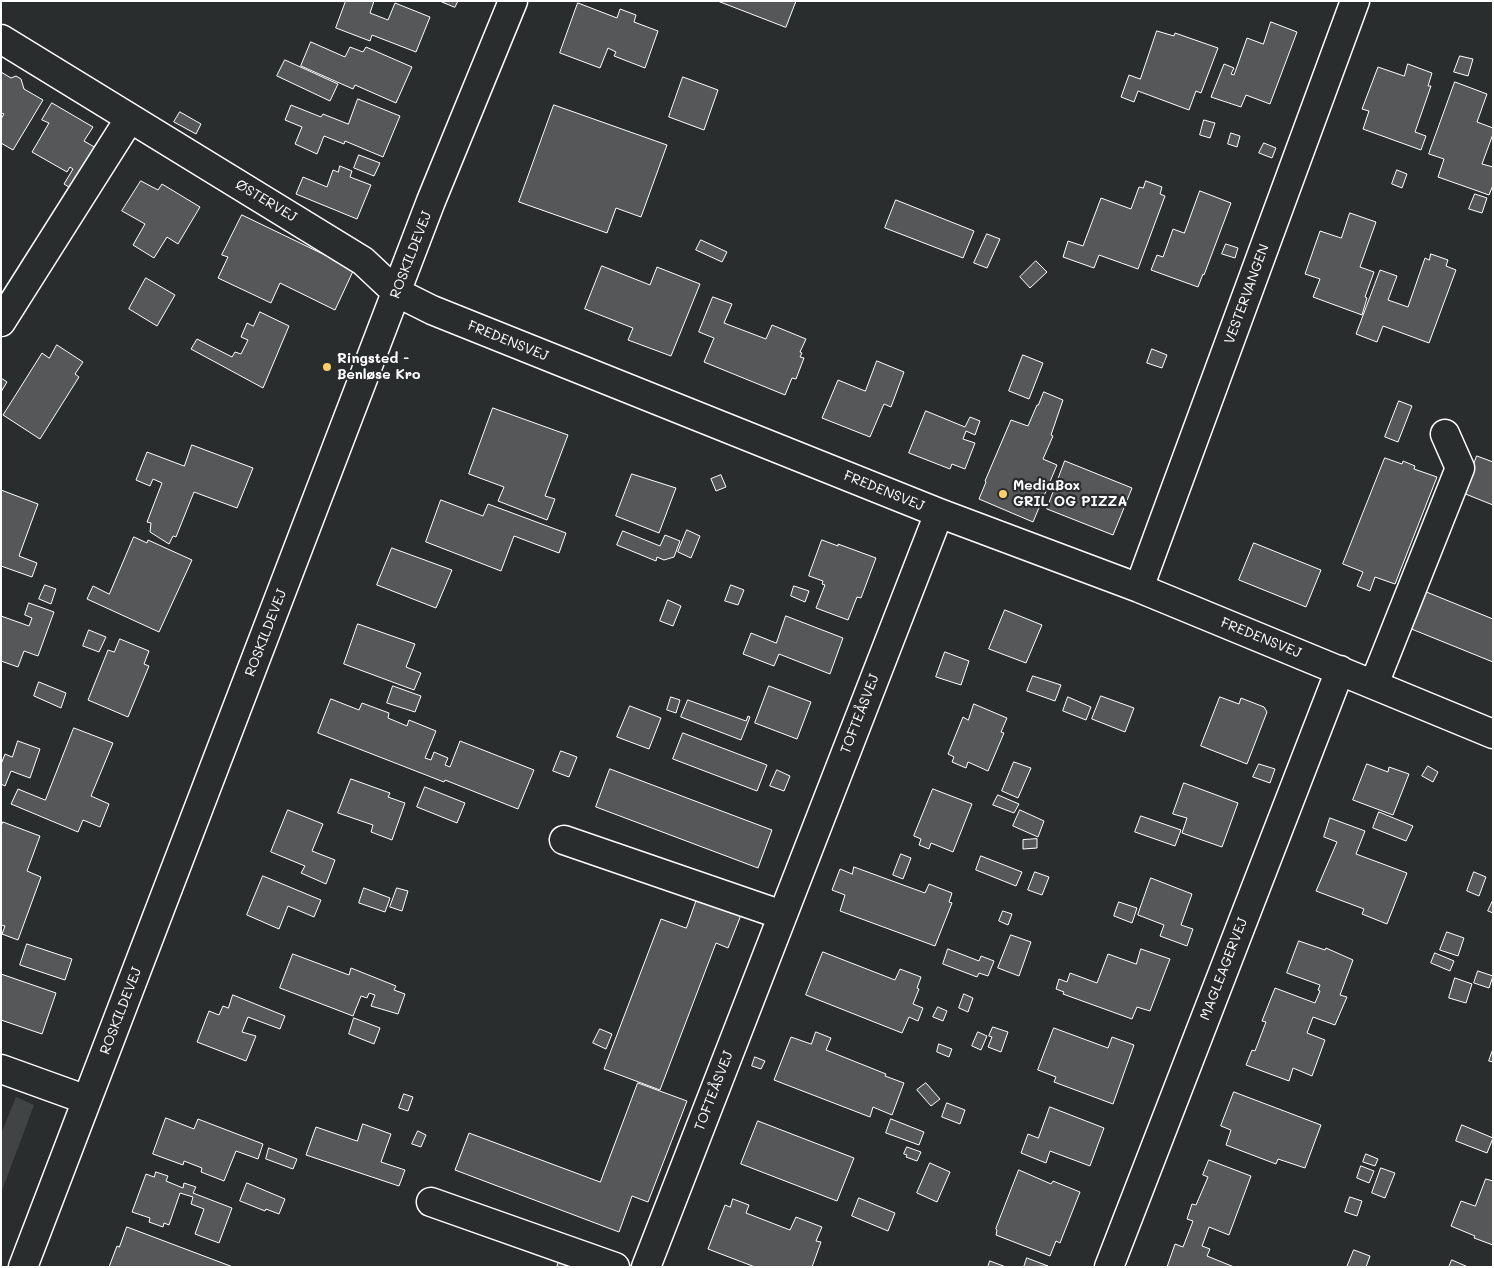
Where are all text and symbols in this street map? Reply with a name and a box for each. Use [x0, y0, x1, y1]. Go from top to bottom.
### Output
street label: ØSTERVEJ [232, 176, 300, 226]
street label: ROSKILDEVEJ [387, 209, 435, 301]
street label: VESTERVANGEN [1221, 242, 1273, 346]
street label: FREDENSVEJ [465, 317, 551, 365]
place label: Ringsted - Benløse Kro [337, 351, 421, 384]
marker: Ringsted - Benløse Kro [321, 361, 333, 373]
street label: FREDENSVEJ [841, 467, 927, 515]
place label: MediaBox GRIL OG PIZZA [1013, 478, 1127, 511]
marker: MediaBox GRIL OG PIZZA [997, 488, 1009, 500]
street label: ROSKILDEVEJ [242, 587, 290, 679]
street label: FREDENSVEJ [1218, 614, 1304, 662]
street label: TOFTEÅSVEJ [837, 672, 883, 756]
street label: MAGLEAGERVEJ [1197, 915, 1251, 1023]
street label: ROSKILDEVEJ [97, 965, 145, 1057]
street label: TOFTEÅSVEJ [691, 1049, 737, 1133]

